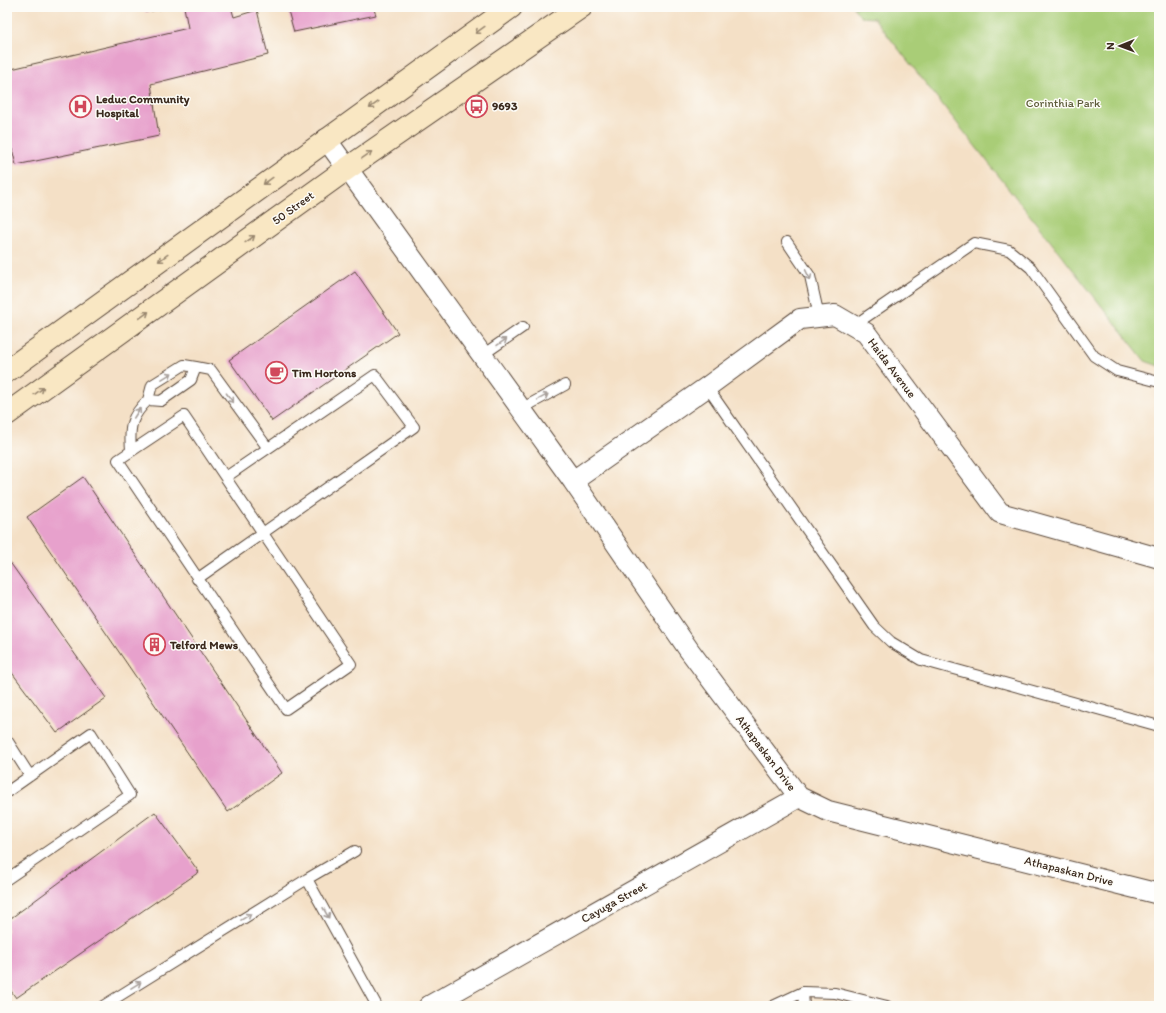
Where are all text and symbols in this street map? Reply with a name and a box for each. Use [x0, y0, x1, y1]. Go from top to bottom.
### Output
one-way arrow [474, 26, 485, 34]
north arrow [1100, 26, 1140, 66]
text: N [1104, 42, 1117, 50]
place label: Leduc Community Hospital [96, 92, 190, 121]
hospital icon: Leduc Community Hospital [68, 93, 94, 119]
bus stop icon: 9693 [463, 93, 489, 119]
park label: Corinthia Park [1026, 96, 1101, 110]
place label: 9693 [492, 99, 518, 113]
one-way arrow [368, 101, 379, 109]
one-way arrow [361, 151, 373, 159]
one-way arrow [263, 177, 274, 185]
street label: 50 Street [269, 188, 317, 228]
one-way arrow [244, 235, 255, 243]
one-way arrow [158, 254, 169, 262]
one-way arrow [805, 269, 812, 281]
one-way arrow [138, 311, 149, 319]
street label: Haida Avenue [865, 335, 919, 401]
one-way arrow [497, 338, 508, 346]
cafe icon: Tim Hortons [263, 360, 289, 386]
place label: Tim Hortons [291, 366, 357, 380]
one-way arrow [161, 372, 172, 380]
one-way arrow [33, 387, 44, 395]
one-way arrow [226, 392, 234, 403]
one-way arrow [537, 393, 549, 401]
one-way arrow [133, 407, 141, 418]
building icon: Telford Mews [142, 632, 168, 658]
place label: Telford Mews [169, 638, 239, 652]
street label: Athapaskan Drive [733, 712, 799, 794]
street label: Athapaskan Drive [1023, 853, 1115, 889]
street label: Cayuga Street [579, 878, 650, 926]
one-way arrow [323, 907, 331, 919]
one-way arrow [240, 912, 252, 920]
one-way arrow [130, 981, 142, 989]

